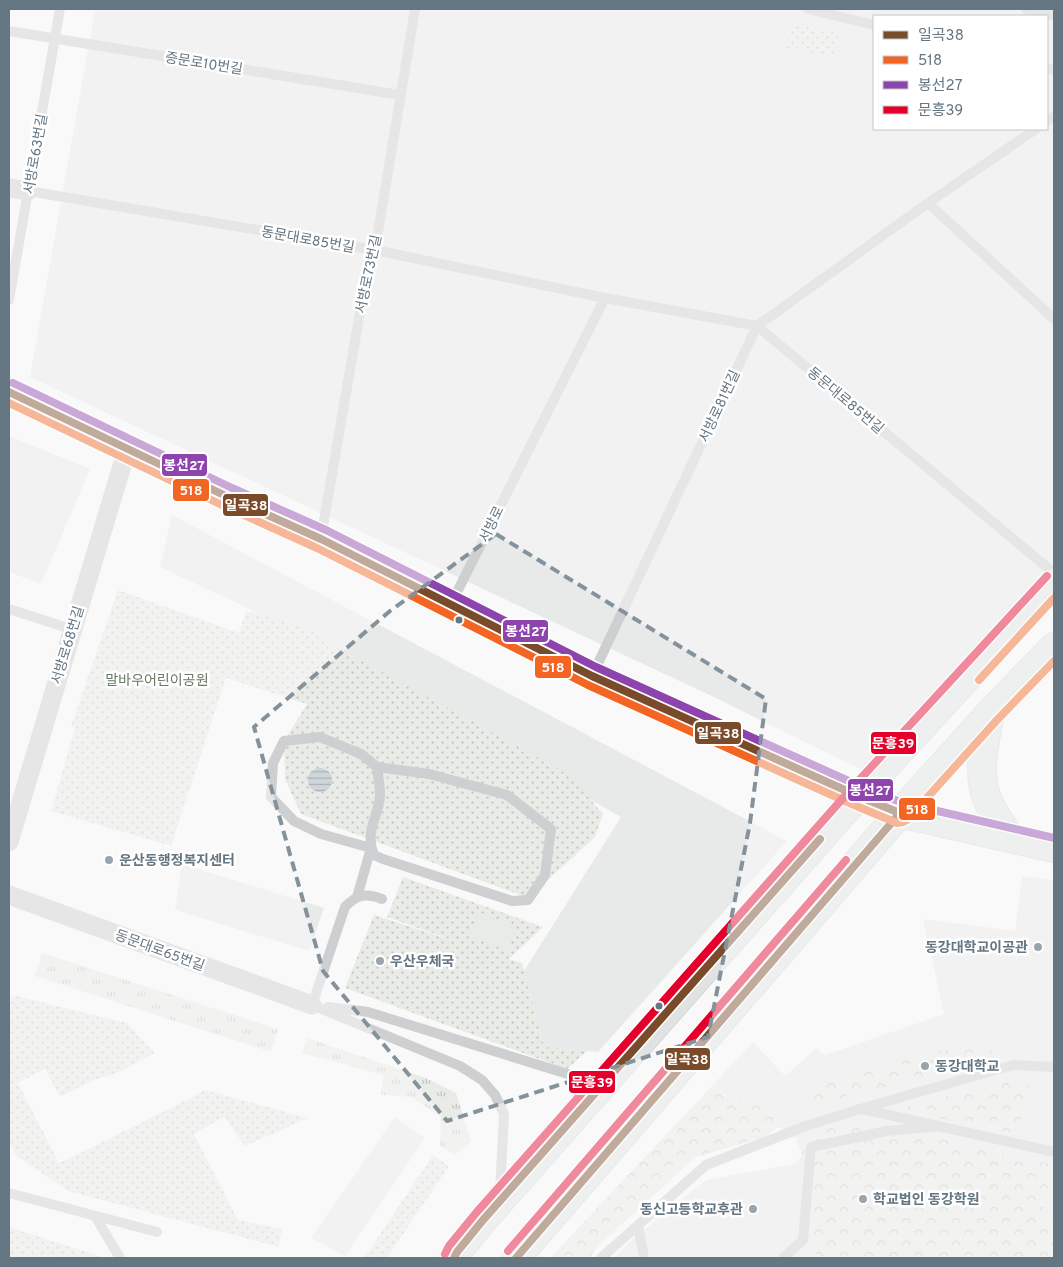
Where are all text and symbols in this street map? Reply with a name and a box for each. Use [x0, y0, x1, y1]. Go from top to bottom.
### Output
legend [873, 15, 1048, 130]
text: 일곡38 [918, 27, 964, 46]
street label: 중문로10번길 [164, 50, 244, 79]
text: 518 [918, 52, 942, 71]
text: 봉선27 [918, 77, 963, 96]
text: 문흥39 [918, 102, 963, 121]
street label: 서방로63번길 [21, 113, 52, 196]
street label: 동문대로85번길 [260, 224, 356, 257]
street label: 서방로73번길 [353, 233, 386, 315]
street label: 동문대로85번길 [803, 364, 887, 438]
street label: 서방로81번길 [696, 368, 745, 446]
line badge: 봉선27 [161, 453, 208, 477]
text: 봉선27 [163, 458, 205, 475]
line badge: 518 [172, 478, 210, 502]
text: 518 [180, 483, 202, 500]
line badge: 일곡38 [222, 493, 269, 517]
text: 일곡38 [225, 498, 267, 515]
street label: 서방로 [476, 503, 509, 546]
street label: 서방로68번길 [48, 604, 88, 687]
unlabelled marker [454, 615, 464, 625]
line badge: 봉선27 [502, 619, 549, 643]
text: 봉선27 [505, 624, 547, 641]
line badge: 518 [534, 655, 572, 679]
text: 518 [542, 660, 564, 677]
park label: 말바우어린이공원 [105, 673, 209, 690]
line badge: 일곡38 [694, 721, 742, 745]
text: 일곡38 [697, 726, 739, 743]
line badge: 문흥39 [870, 731, 917, 755]
text: 문흥39 [872, 736, 914, 753]
line badge: 봉선27 [847, 778, 894, 802]
text: 봉선27 [849, 783, 891, 800]
line badge: 518 [898, 797, 936, 821]
text: 518 [906, 802, 928, 819]
place label: 운산동행정복지센터 [119, 853, 235, 870]
marker: 운산동행정복지센터 [103, 854, 115, 866]
street label: 동문대로65번길 [112, 927, 207, 976]
place label: 동강대학교이공관 [925, 939, 1028, 957]
marker: 동강대학교이공관 [1032, 941, 1044, 953]
place label: 우산우체국 [390, 954, 455, 971]
marker: 우산우체국 [374, 955, 386, 967]
unlabelled marker [654, 1001, 664, 1011]
line badge: 일곡38 [664, 1047, 711, 1071]
text: 일곡38 [666, 1052, 708, 1069]
place label: 동강대학교 [935, 1058, 1000, 1076]
marker: 동강대학교 [919, 1060, 931, 1072]
line badge: 문흥39 [568, 1070, 616, 1094]
text: 문흥39 [571, 1075, 613, 1092]
place label: 학교법인 동강학원 [873, 1191, 980, 1209]
marker: 학교법인 동강학원 [857, 1193, 869, 1205]
place label: 동신고등학교후관 [640, 1201, 743, 1219]
marker: 동신고등학교후관 [747, 1203, 759, 1215]

